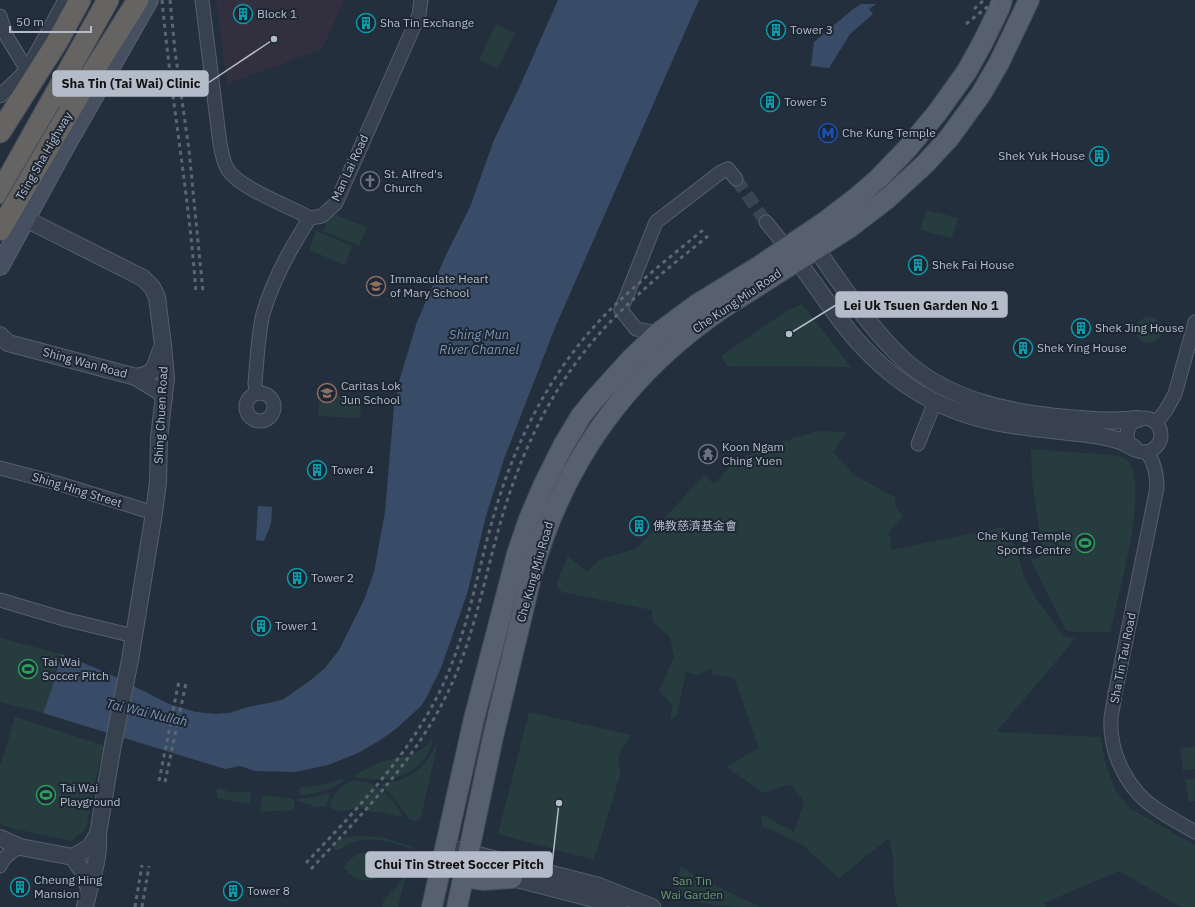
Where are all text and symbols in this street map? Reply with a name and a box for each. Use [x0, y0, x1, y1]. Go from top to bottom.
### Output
building icon: Block 1 [232, 3, 254, 25]
place label: Block 1 [257, 6, 297, 21]
scale bar [10, 8, 91, 34]
building icon: Sha Tin Exchange [355, 12, 377, 34]
text: 50 m [16, 14, 44, 29]
place label: Sha Tin Exchange [380, 15, 475, 30]
building icon: Tower 3 [765, 19, 787, 41]
place label: Tower 3 [790, 22, 833, 37]
callout: Sha Tin (Tai Wai) Clinic [53, 71, 208, 96]
text: Sha Tin (Tai Wai) Clinic [61, 75, 201, 92]
building icon: Tower 5 [759, 91, 781, 113]
place label: Tower 5 [784, 94, 827, 109]
street label: Tsing Sha Highway [12, 109, 75, 203]
metro station icon: Che Kung Temple [817, 122, 839, 144]
place label: Che Kung Temple [842, 125, 936, 140]
street label: Man Lai Road [328, 132, 371, 203]
building icon: Shek Yuk House [1088, 145, 1110, 167]
place label: Shek Yuk House [998, 148, 1085, 163]
place label: St. Alfred's Church [384, 166, 443, 195]
church icon: St. Alfred's Church [359, 170, 381, 192]
building icon: Shek Fai House [907, 254, 929, 276]
place label: Shek Fai House [932, 257, 1015, 272]
street label: Che Kung Miu Road [689, 265, 784, 336]
place label: Immaculate Heart of Mary School [390, 271, 488, 300]
school or university icon: Immaculate Heart of Mary School [365, 275, 387, 297]
callout: Lei Uk Tsuen Garden No 1 [836, 292, 1007, 317]
text: Lei Uk Tsuen Garden No 1 [843, 297, 999, 314]
building icon: Shek Jing House [1070, 317, 1092, 339]
place label: Shek Jing House [1095, 320, 1185, 335]
water label: Shing Mun River Channel [439, 326, 519, 358]
building icon: Shek Ying House [1012, 337, 1034, 359]
place label: Shek Ying House [1037, 340, 1127, 355]
street label: Shing Wan Road [41, 344, 129, 381]
street label: Shing Chuen Road [150, 366, 171, 464]
place label: Caritas Lok Jun School [341, 378, 401, 407]
school or university icon: Caritas Lok Jun School [316, 382, 338, 404]
place label: Koon Ngam Ching Yuen [722, 439, 784, 468]
temple icon: Koon Ngam Ching Yuen [697, 443, 719, 465]
building icon: Tower 4 [306, 459, 328, 481]
place label: Tower 4 [331, 462, 374, 477]
street label: Shing Hing Street [30, 469, 124, 510]
building icon: 佛教慈濟基金會 [628, 515, 650, 537]
place label: 佛教慈濟基金會 [653, 518, 737, 533]
street label: Che Kung Miu Road [513, 520, 556, 624]
place label: Che Kung Temple Sports Centre [977, 528, 1071, 557]
sports icon: Che Kung Temple Sports Centre [1074, 532, 1096, 554]
building icon: Tower 2 [286, 567, 308, 589]
place label: Tower 2 [311, 570, 354, 585]
street label: Sha Tin Tau Road [1106, 611, 1139, 705]
building icon: Tower 1 [250, 615, 272, 637]
place label: Tower 1 [275, 618, 318, 633]
place label: Tai Wai Soccer Pitch [42, 654, 109, 683]
sports icon: Tai Wai Soccer Pitch [17, 658, 39, 680]
water label: Tai Wai Nullah [104, 695, 189, 730]
place label: Tai Wai Playground [60, 780, 121, 809]
sports icon: Tai Wai Playground [35, 784, 57, 806]
callout: Chui Tin Street Soccer Pitch [366, 852, 552, 877]
text: Chui Tin Street Soccer Pitch [374, 856, 544, 873]
place label: Cheung Hing Mansion [34, 872, 103, 901]
park label: San Tin Wai Garden [661, 873, 723, 902]
building icon: Cheung Hing Mansion [9, 876, 31, 898]
building icon: Tower 8 [222, 880, 244, 902]
place label: Tower 8 [247, 883, 290, 898]

